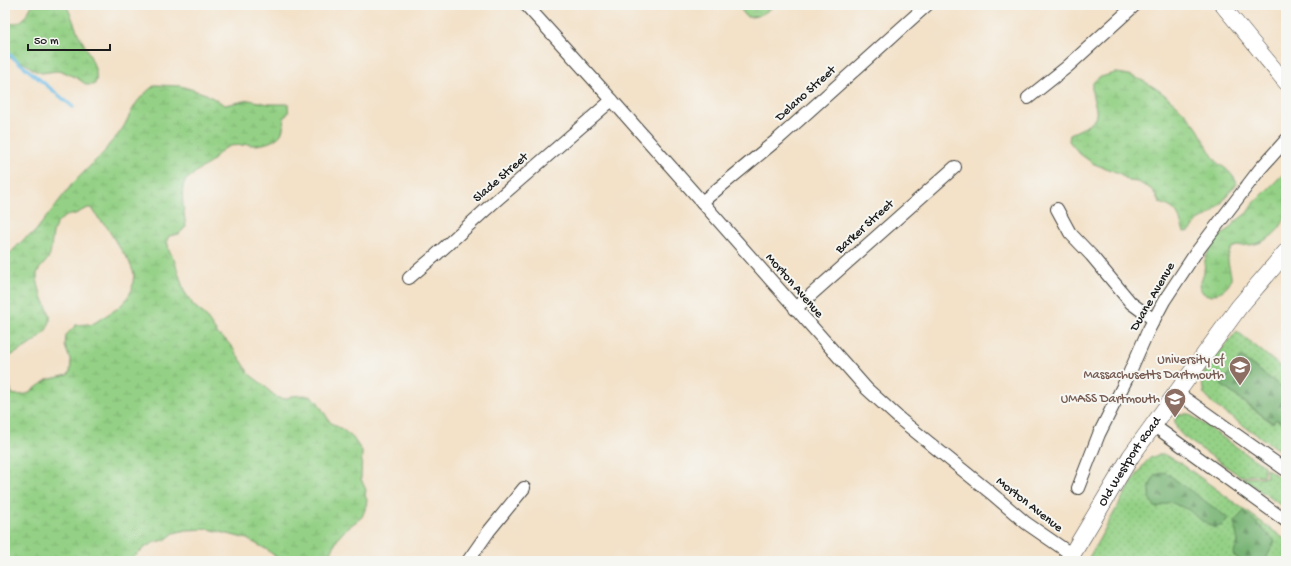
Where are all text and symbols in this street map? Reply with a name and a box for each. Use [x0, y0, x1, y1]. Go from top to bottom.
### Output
scale bar [28, 26, 110, 52]
text: 50 m [34, 35, 59, 49]
street label: Delano Street [772, 62, 840, 126]
street label: Slade Street [470, 149, 533, 206]
street label: Barker Street [832, 196, 899, 258]
street label: Morton Avenue [762, 251, 826, 322]
street label: Duane Avenue [1127, 260, 1179, 335]
place label: University of Massachusetts Dartmouth [1084, 353, 1225, 383]
school or university icon: University of Massachusetts Dartmouth [1227, 354, 1253, 387]
school or university icon: UMASS Dartmouth [1162, 386, 1188, 419]
place label: UMASS Dartmouth [1061, 392, 1160, 407]
street label: Old Westport Road [1095, 413, 1165, 509]
street label: Morton Avenue [993, 474, 1066, 536]

